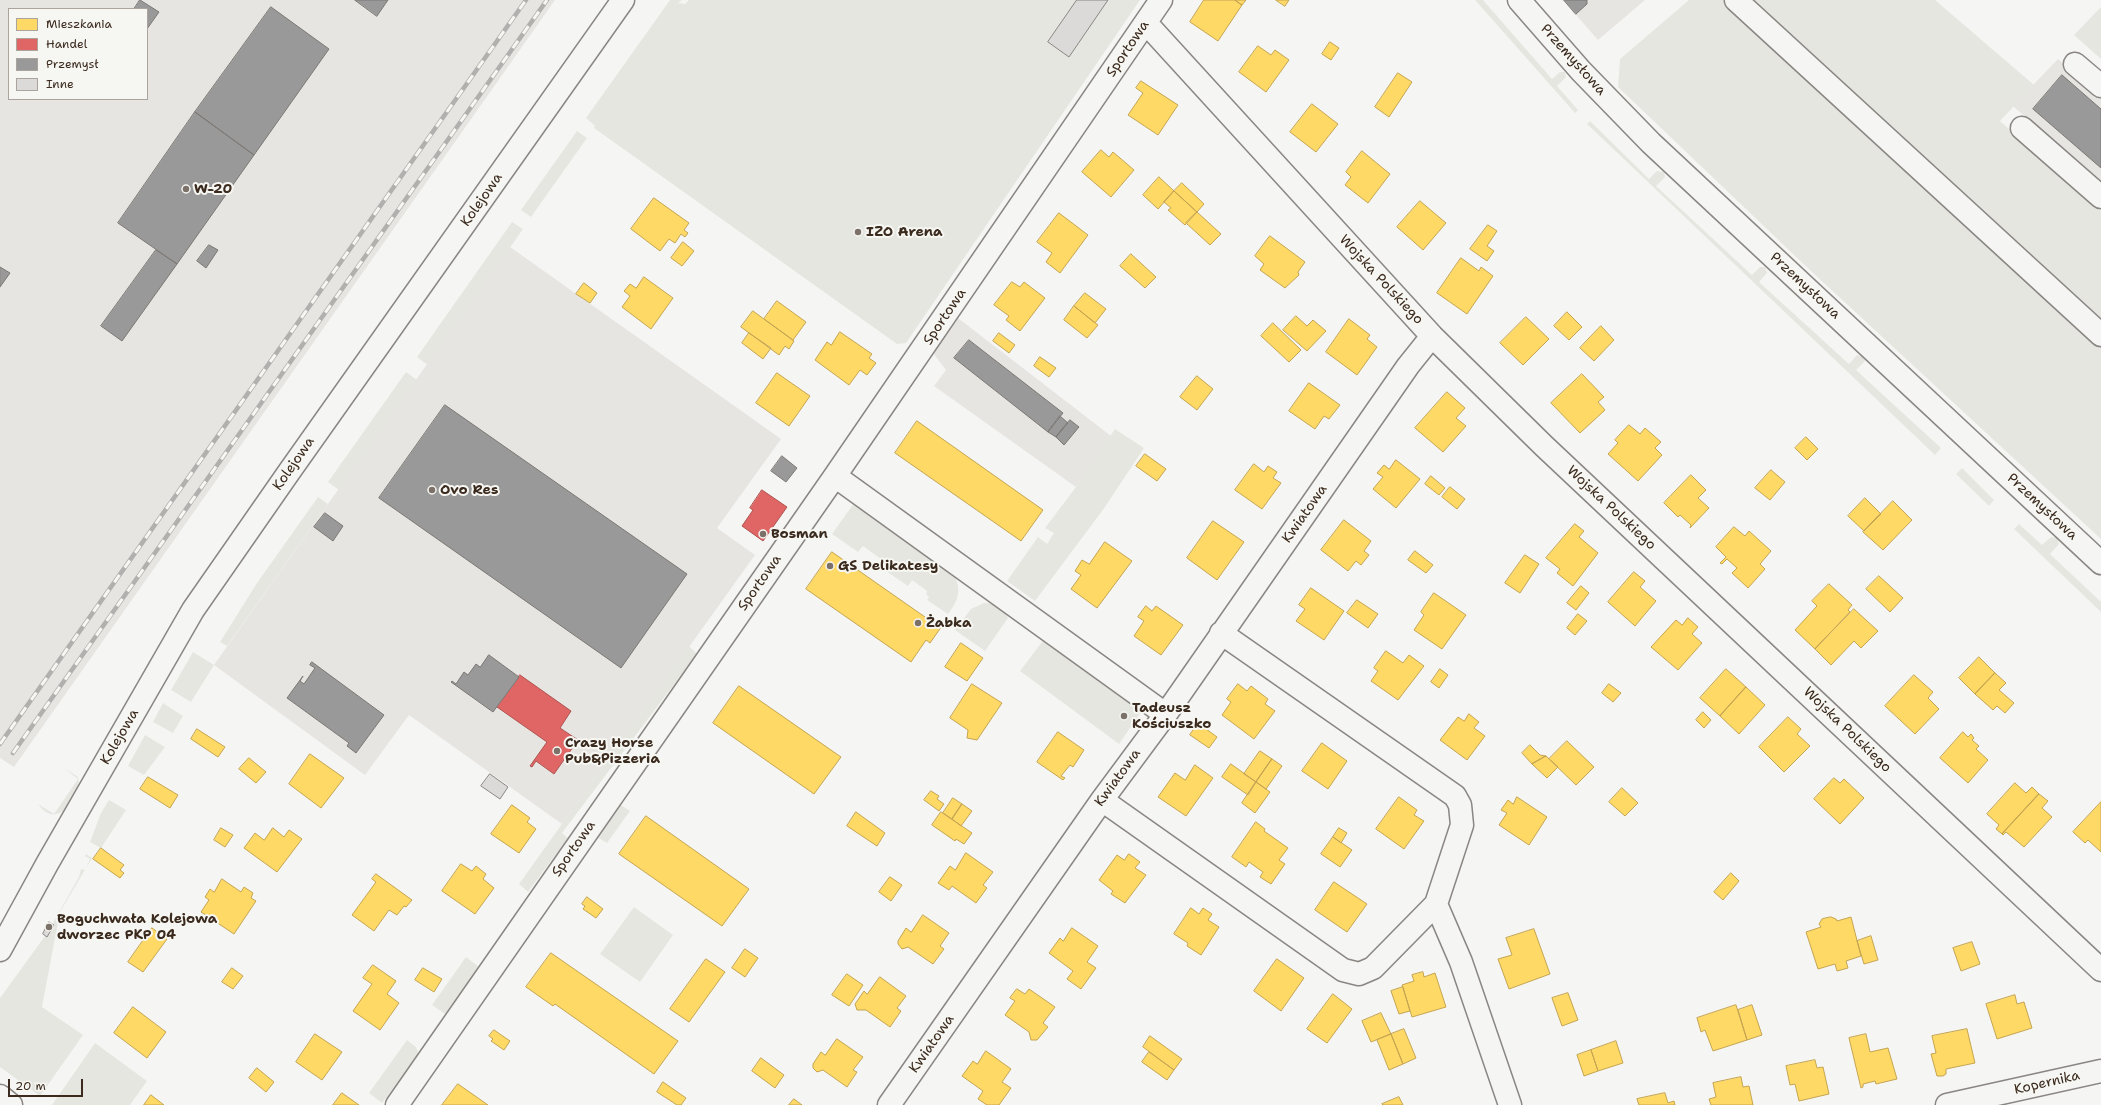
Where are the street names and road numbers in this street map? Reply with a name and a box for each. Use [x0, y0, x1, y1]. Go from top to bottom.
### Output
street label: Sportowa [1103, 18, 1153, 80]
street label: Przemysłowa [1537, 21, 1609, 99]
street label: Kolejowa [458, 170, 506, 230]
street label: Wojska Polskiego [1335, 232, 1427, 328]
street label: Przemysłowa [1766, 249, 1844, 323]
street label: Sportowa [920, 286, 970, 348]
street label: Kolejowa [270, 434, 318, 494]
street label: Wojska Polskiego [1563, 462, 1659, 554]
street label: Przemysłowa [2003, 470, 2081, 544]
street label: Kwiatowa [1279, 482, 1331, 546]
street label: Sportowa [735, 552, 785, 614]
street label: Wojska Polskiego [1799, 684, 1895, 776]
street label: Kolejowa [97, 706, 143, 768]
street label: Kwiatowa [1091, 746, 1145, 810]
street label: Sportowa [549, 818, 599, 880]
street label: Kwiatowa [906, 1012, 958, 1076]
street label: Kopernika [2012, 1067, 2082, 1099]

